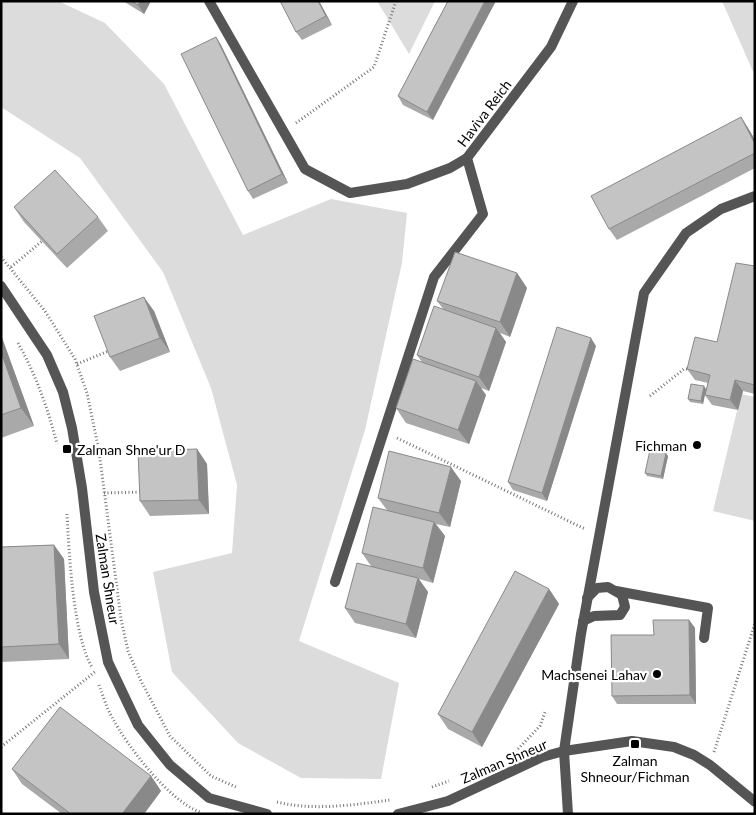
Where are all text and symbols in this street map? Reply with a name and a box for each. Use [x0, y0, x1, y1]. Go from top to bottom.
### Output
street label: Haviva Reich [453, 76, 515, 150]
place label: Fichman [635, 437, 687, 454]
marker: Fichman [691, 439, 703, 451]
place label: Zalman Shne'ur D [77, 441, 185, 458]
marker: Zalman Shne'ur D [61, 443, 73, 455]
street label: Zalman Shneur [92, 532, 124, 626]
place label: Machsenei Lahav [541, 666, 648, 683]
marker: Machsenei Lahav [651, 668, 663, 680]
street label: Zalman Shneur [458, 735, 550, 787]
marker: Zalman Shneour/Fichman [629, 738, 641, 750]
place label: Zalman Shneour/Fichman [580, 752, 690, 785]

